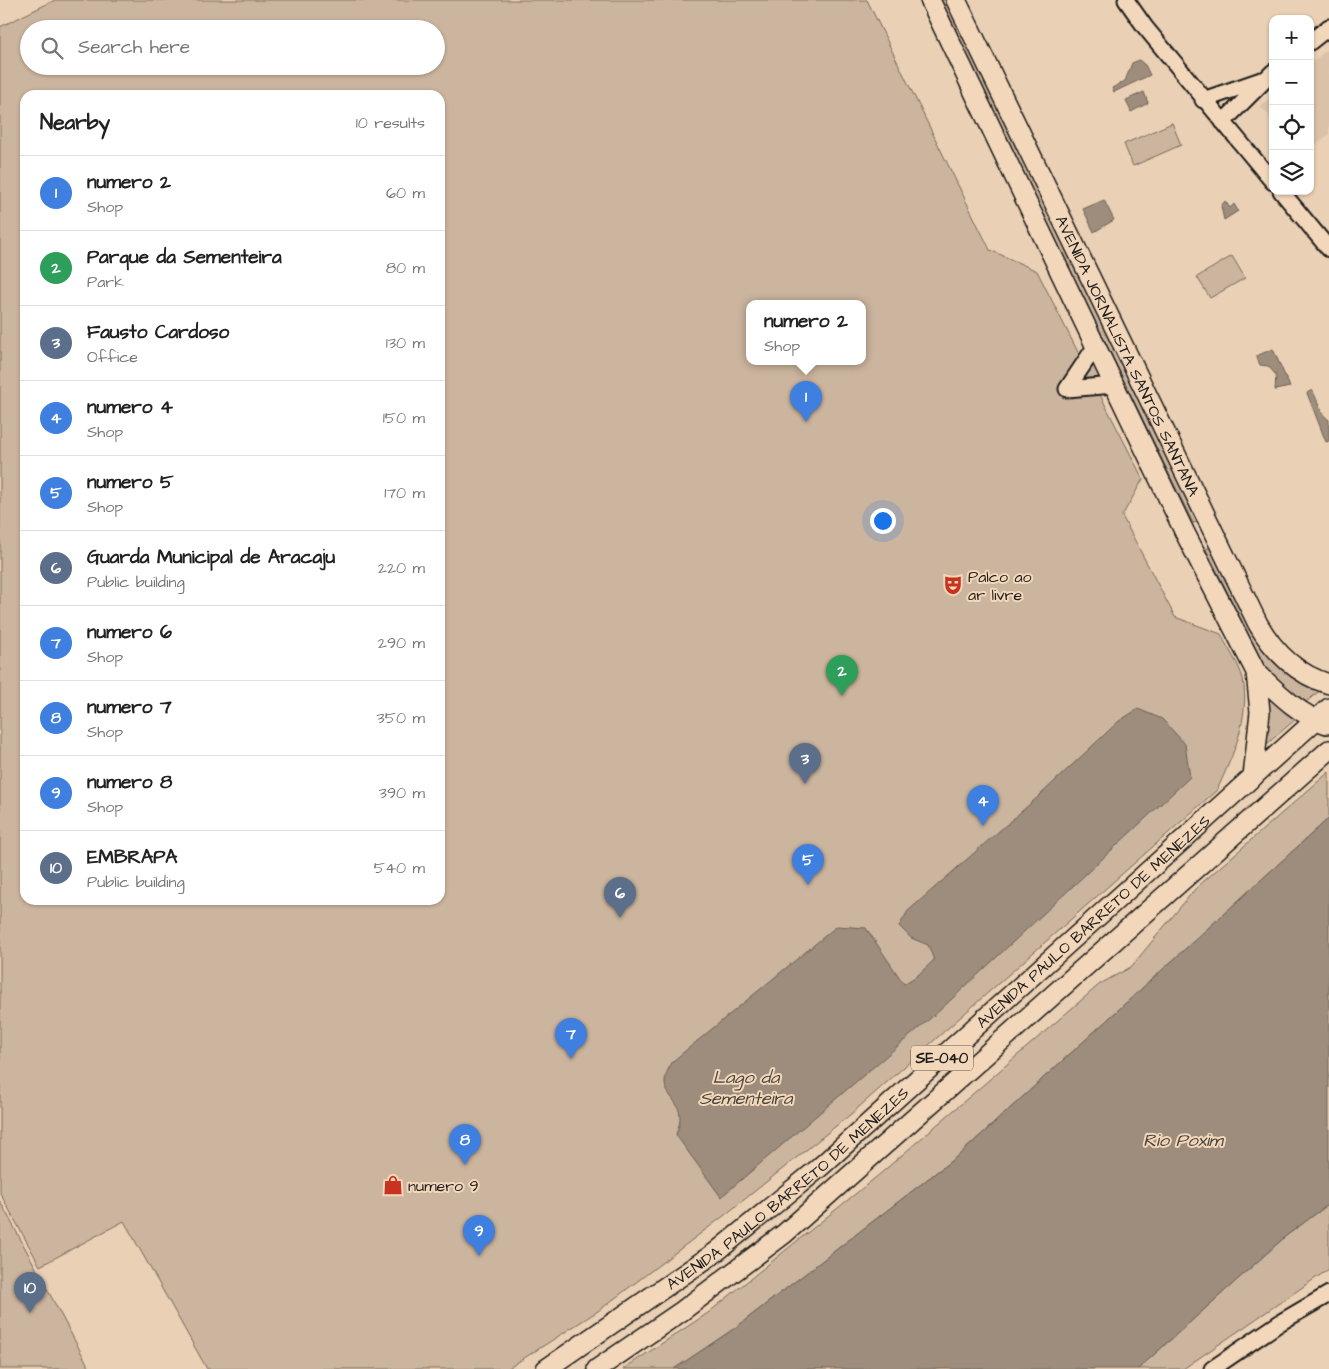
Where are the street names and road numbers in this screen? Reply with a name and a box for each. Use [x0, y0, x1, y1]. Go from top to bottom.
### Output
street label: AVENIDA JORNALISTA SANTOS SANTANA [1050, 212, 1204, 500]
street label: AVENIDA PAULO BARRETO DE MENEZES [972, 810, 1215, 1033]
road number: SE-040 [911, 1046, 973, 1070]
street label: AVENIDA PAULO BARRETO DE MENEZES [662, 1082, 914, 1295]

